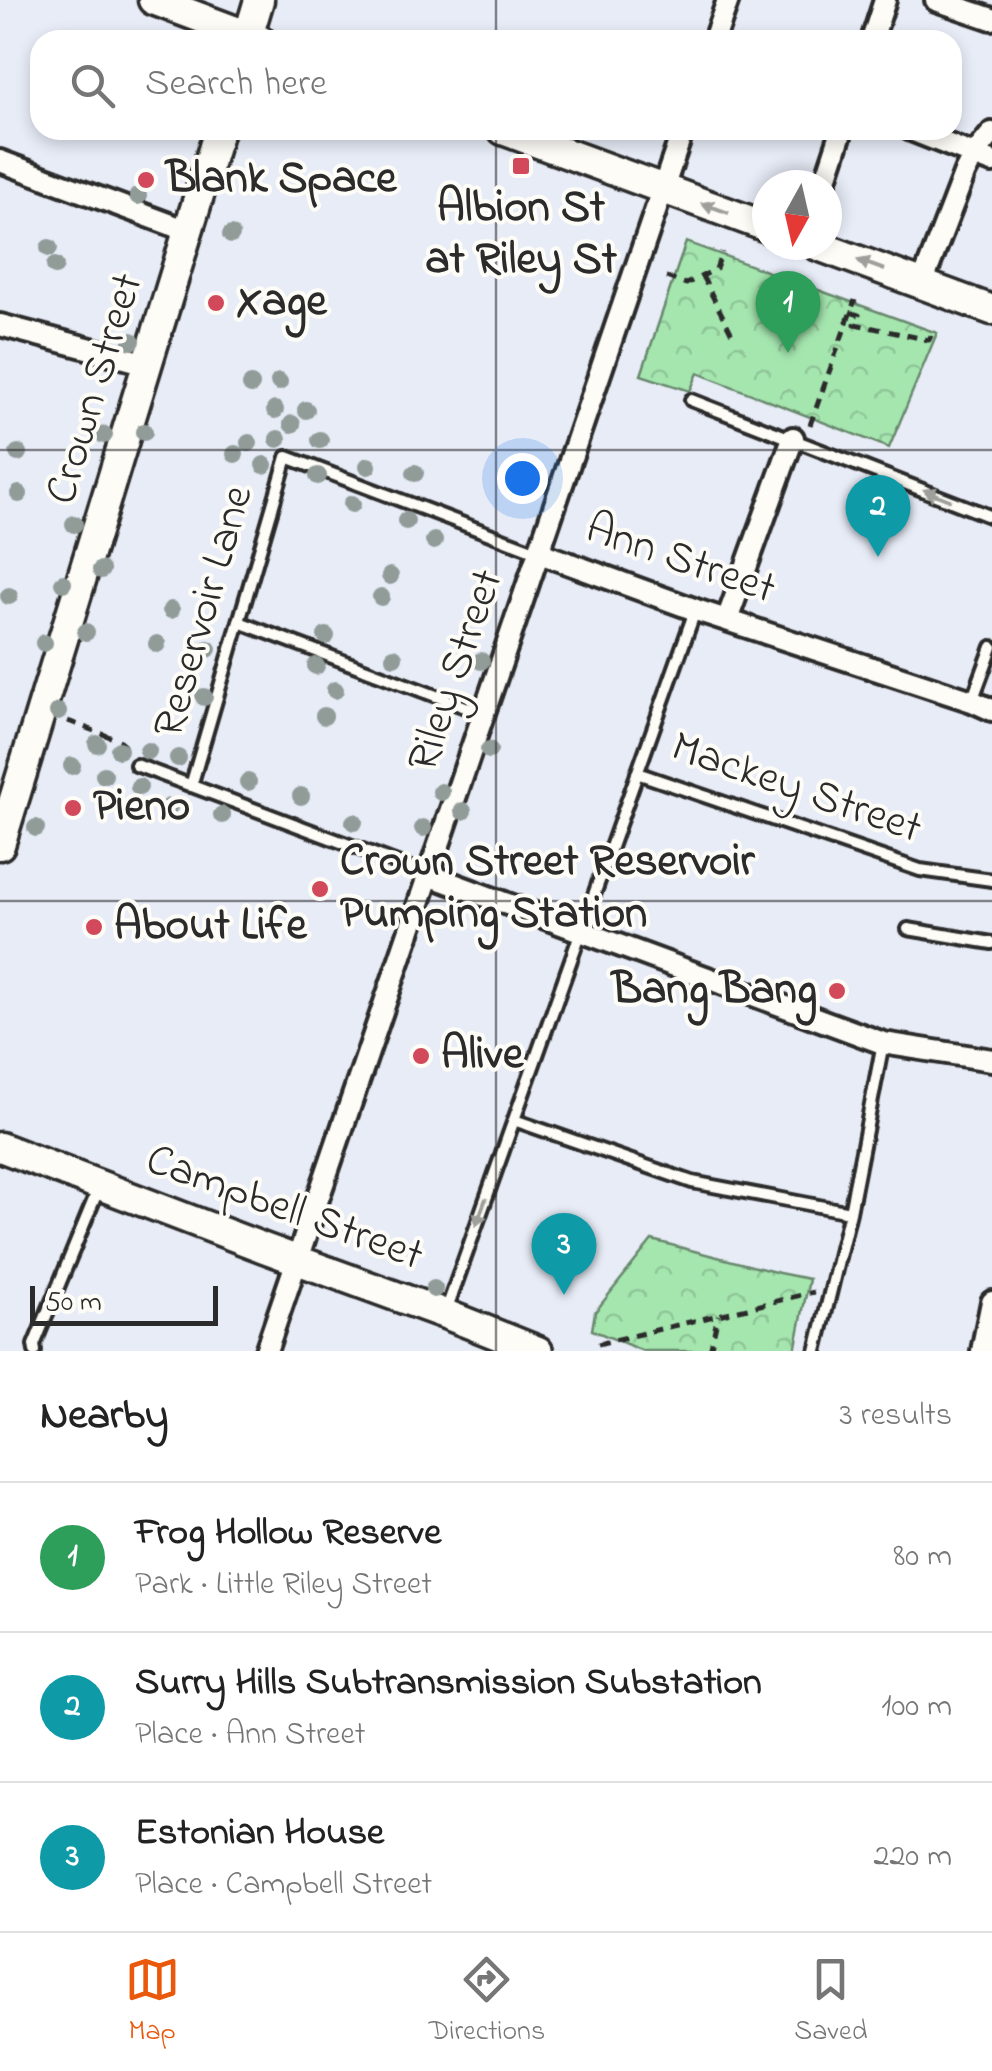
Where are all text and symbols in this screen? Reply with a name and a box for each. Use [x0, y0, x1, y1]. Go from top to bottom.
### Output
search box [30, 30, 962, 140]
text: Search here [145, 57, 327, 113]
icon: search [65, 58, 120, 113]
place label: Blank Space [164, 147, 398, 213]
marker: Albion St at Riley St [510, 155, 532, 177]
marker: Blank Space [135, 169, 157, 191]
north arrow [752, 170, 842, 260]
place label: Albion St at Riley St [425, 176, 618, 294]
one-way arrow [700, 200, 730, 215]
one-way arrow [856, 257, 886, 272]
street label: Crown Street [30, 265, 162, 513]
place label: Xage [236, 270, 328, 338]
pin: 1 [756, 270, 820, 353]
marker: Xage [205, 292, 227, 314]
your location [497, 453, 548, 504]
pin: 2 [846, 474, 910, 557]
street label: Reservoir Lane [138, 477, 273, 746]
one-way arrow [922, 487, 952, 503]
street label: Ann Street [576, 497, 784, 623]
street label: Riley Street [392, 561, 522, 781]
street label: Mackey Street [662, 715, 930, 863]
place label: Pieno [93, 775, 190, 841]
marker: Pieno [62, 797, 84, 819]
place label: Crown Street Reservoir Pumping Station [340, 830, 756, 950]
marker: Crown Street Reservoir Pumping Station [309, 878, 331, 900]
place label: About Life [114, 894, 308, 960]
marker: About Life [83, 916, 105, 938]
place label: Bang Bang [610, 958, 817, 1026]
marker: Bang Bang [826, 980, 848, 1002]
place label: Alive [441, 1023, 525, 1089]
marker: Alive [410, 1045, 432, 1067]
street label: Campbell Street [136, 1128, 432, 1290]
one-way arrow [473, 1198, 488, 1228]
pin: 3 [532, 1212, 596, 1295]
scale bar [30, 1281, 218, 1326]
text: 50 m [45, 1283, 102, 1324]
text: Nearby [40, 1386, 168, 1447]
text: 3 results [840, 1393, 952, 1440]
text: Frog Hollow Reserve [135, 1506, 441, 1562]
text: 1 [67, 1534, 78, 1581]
text: 80 m [893, 1534, 952, 1581]
text: Park · Little Riley Street [135, 1562, 432, 1609]
text: Surry Hills Subtransmission Substation [135, 1656, 762, 1712]
text: 2 [65, 1684, 80, 1731]
text: 100 m [881, 1684, 952, 1731]
text: Place · Ann Street [135, 1712, 366, 1759]
text: Estonian House [135, 1806, 384, 1862]
text: 3 [66, 1834, 79, 1881]
text: 220 m [874, 1834, 952, 1881]
text: Place · Campbell Street [135, 1862, 432, 1909]
tab: Map [125, 1952, 180, 2053]
tab: Directions [429, 1952, 545, 2053]
tab: Saved [794, 1952, 867, 2053]

